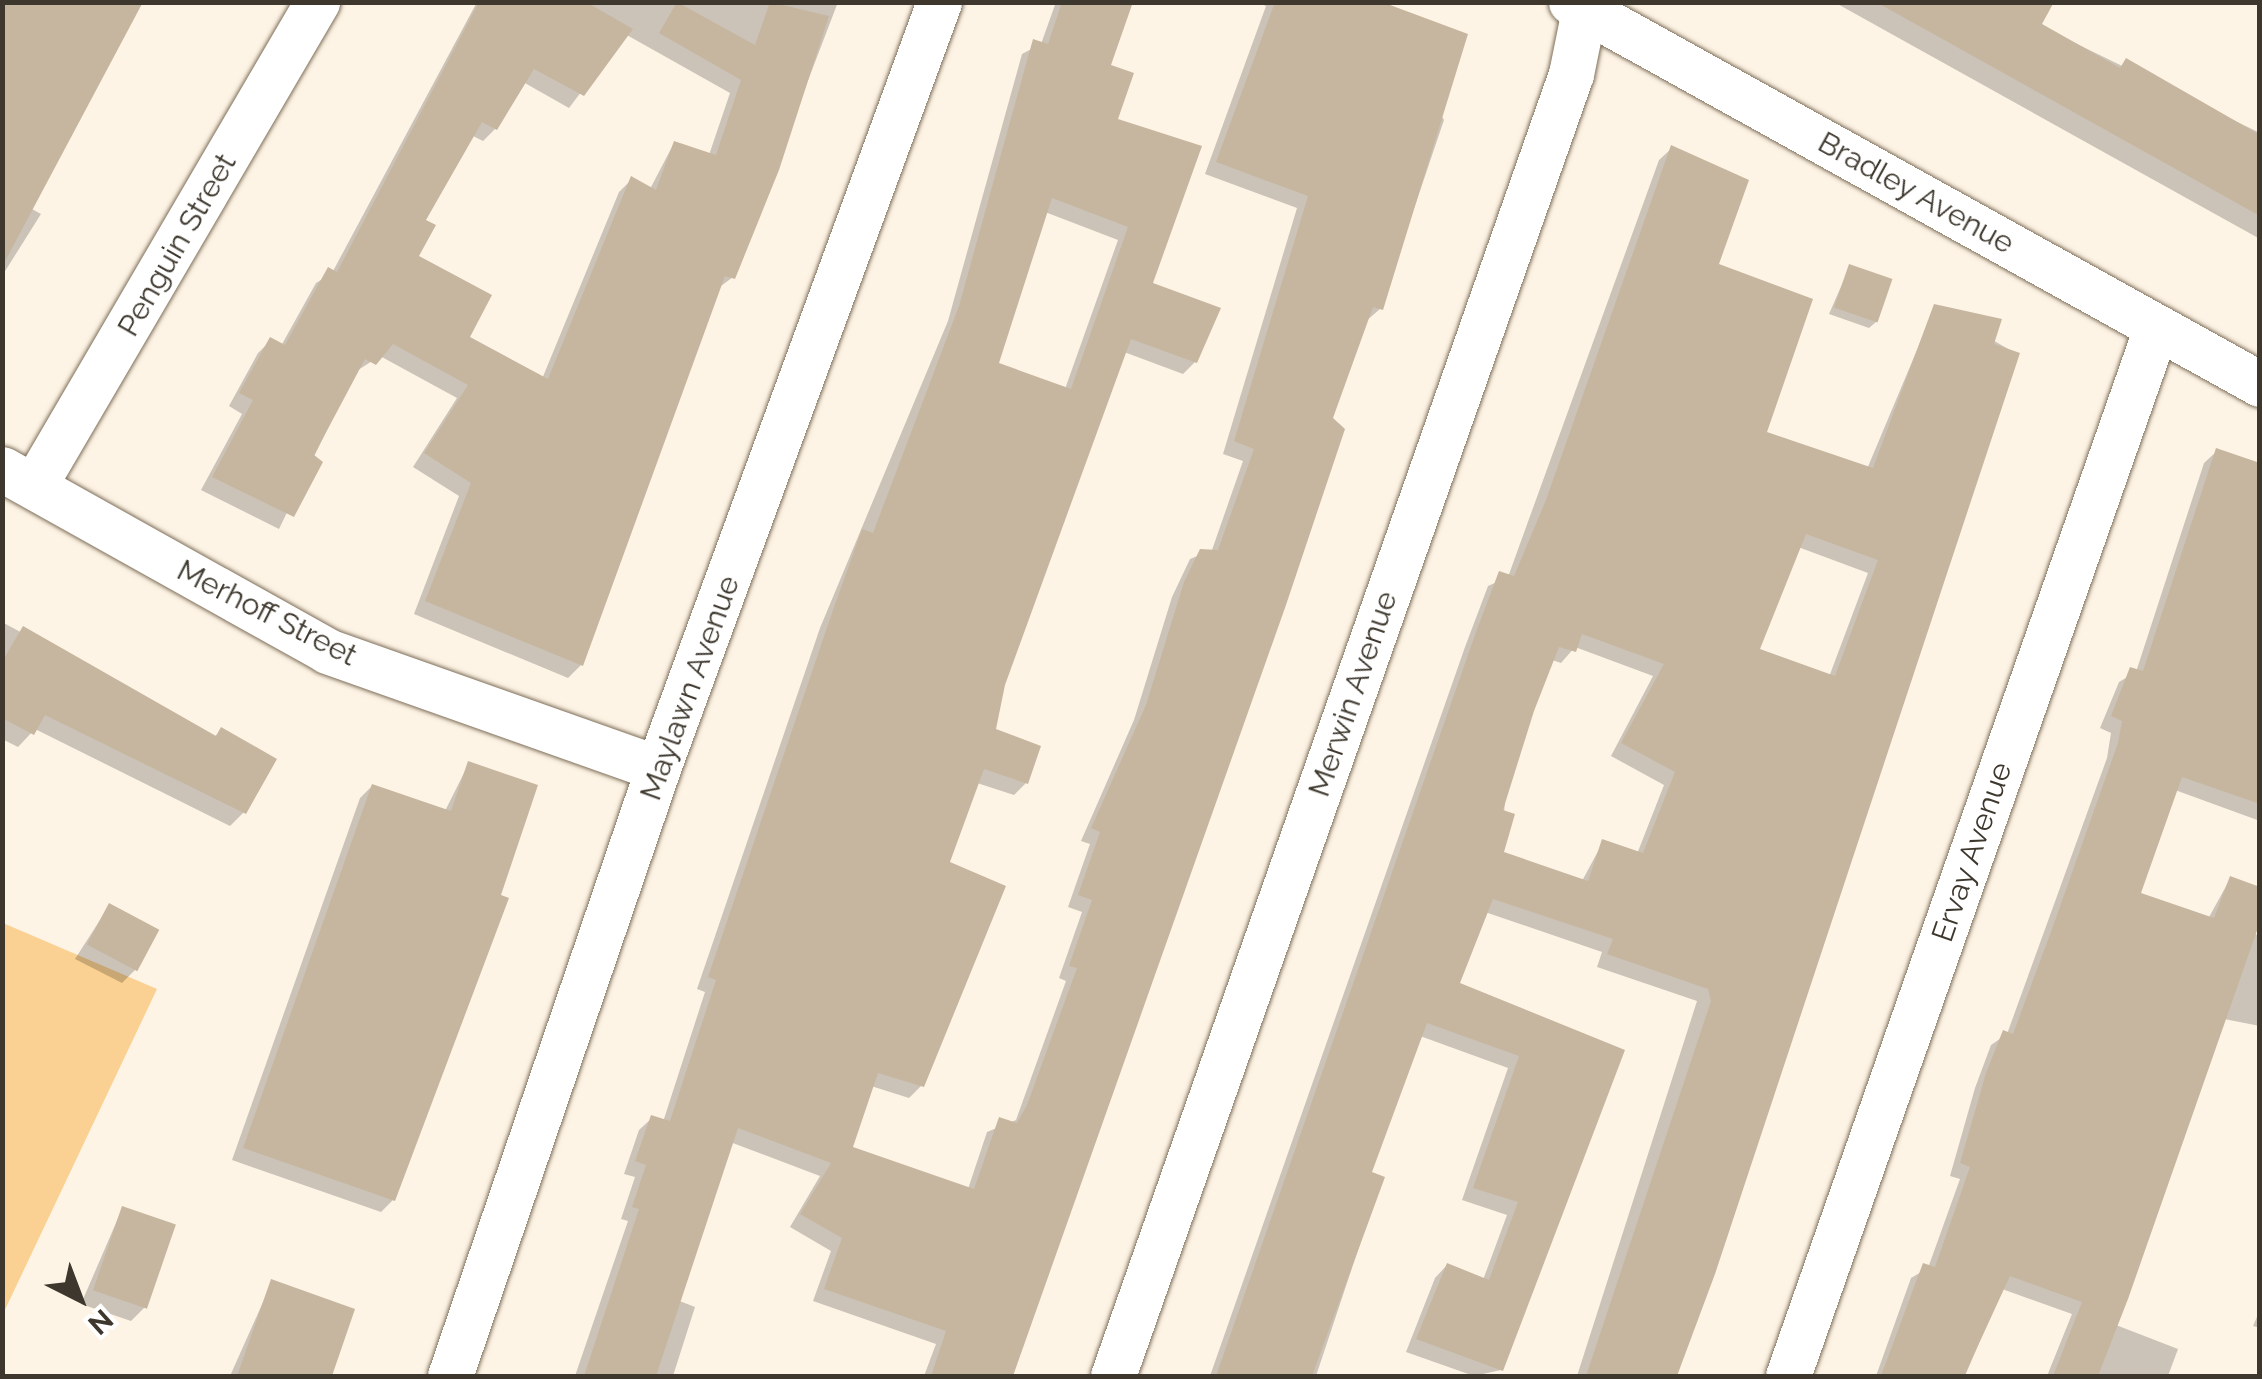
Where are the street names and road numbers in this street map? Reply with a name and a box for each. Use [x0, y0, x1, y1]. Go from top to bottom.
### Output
street label: Bradley Avenue [1811, 124, 2021, 262]
street label: Penguin Street [110, 147, 244, 343]
street label: Merhoff Street [171, 552, 363, 674]
street label: Maylawn Avenue [633, 570, 747, 806]
street label: Merwin Avenue [1301, 586, 1405, 802]
street label: Ervay Avenue [1924, 757, 2020, 947]

